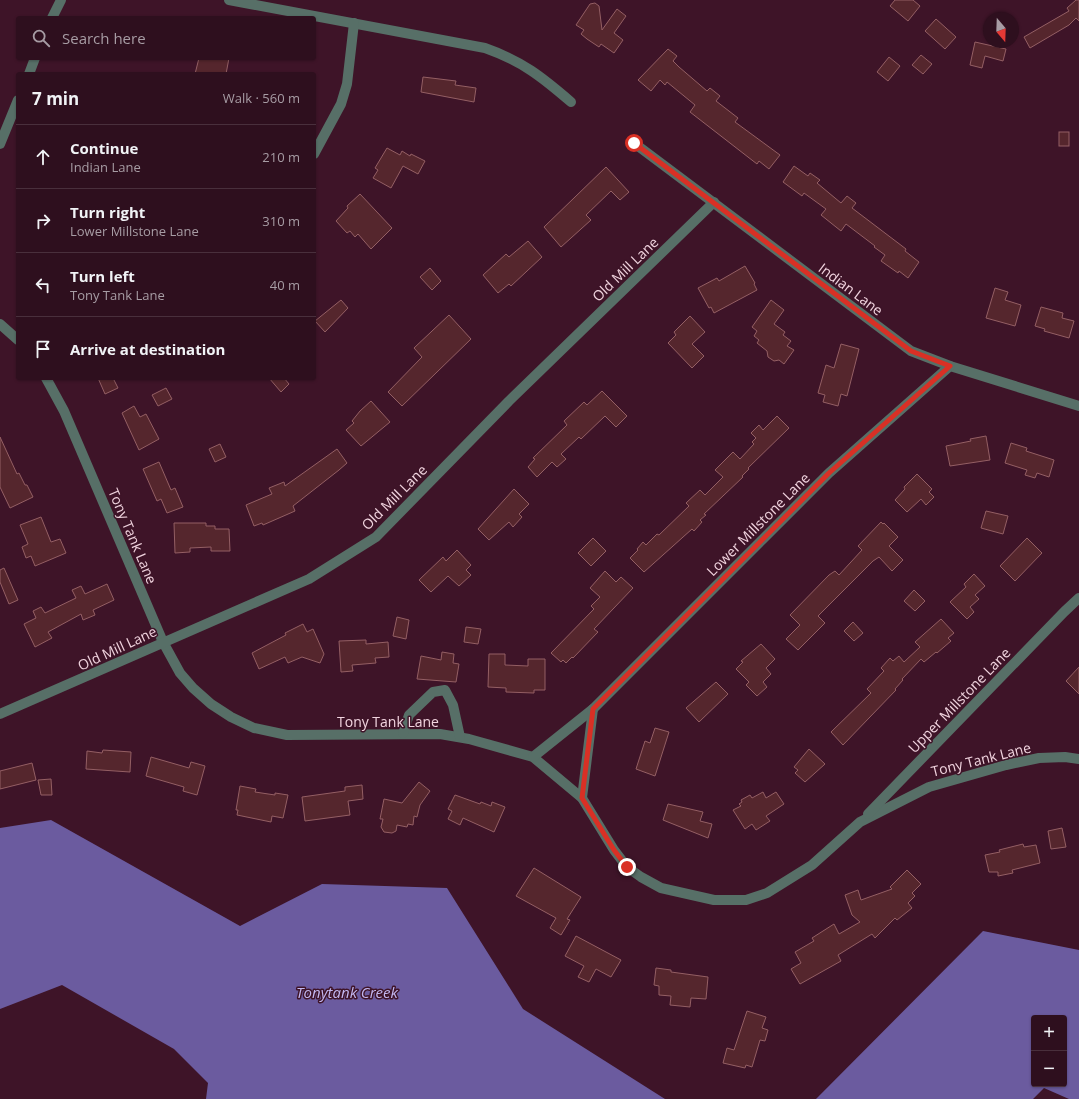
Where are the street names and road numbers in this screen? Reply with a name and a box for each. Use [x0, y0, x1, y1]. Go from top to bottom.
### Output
street label: Old Mill Lane [588, 233, 662, 305]
street label: Indian Lane [815, 259, 887, 320]
street label: Old Mill Lane [357, 460, 431, 534]
street label: Lower Millstone Lane [702, 468, 814, 580]
street label: Tony Tank Lane [104, 485, 162, 587]
street label: Old Mill Lane [74, 621, 160, 675]
street label: Upper Millstone Lane [904, 643, 1014, 757]
street label: Tony Tank Lane [337, 712, 439, 731]
street label: Tony Tank Lane [929, 737, 1033, 781]

